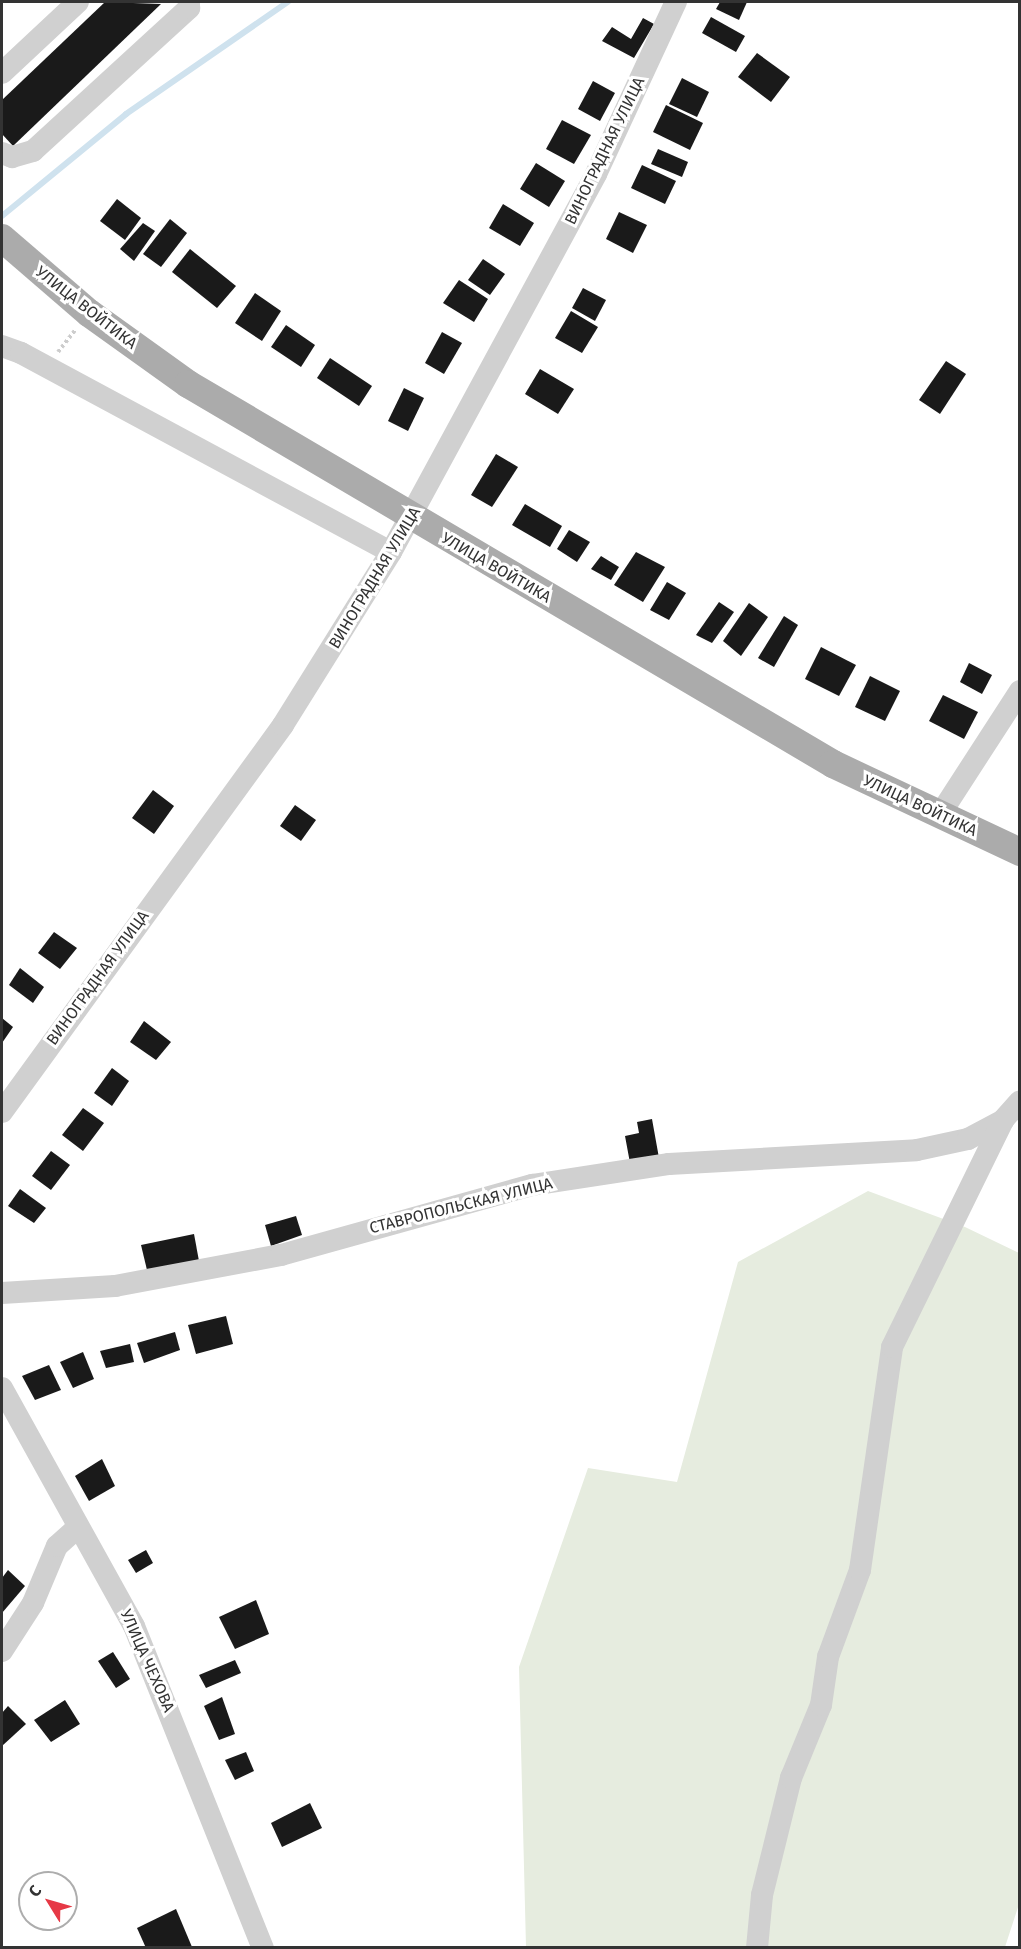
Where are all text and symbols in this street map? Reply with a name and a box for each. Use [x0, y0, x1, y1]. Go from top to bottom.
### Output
street label: ВИНОГРАДНАЯ УЛИЦА [561, 74, 649, 228]
street label: УЛИЦА ВОЙТИКА [32, 262, 140, 354]
street label: ВИНОГРАДНАЯ УЛИЦА [325, 504, 425, 652]
street label: УЛИЦА ВОЙТИКА [438, 529, 554, 607]
street label: УЛИЦА ВОЙТИКА [860, 771, 980, 841]
street label: ВИНОГРАДНАЯ УЛИЦА [43, 907, 153, 1049]
street label: СТАВРОПОЛЬСКАЯ УЛИЦА [368, 1174, 554, 1238]
street label: УЛИЦА ЧЕХОВА [116, 1607, 178, 1715]
north arrow [18, 1871, 78, 1931]
text: С [24, 1882, 45, 1900]

